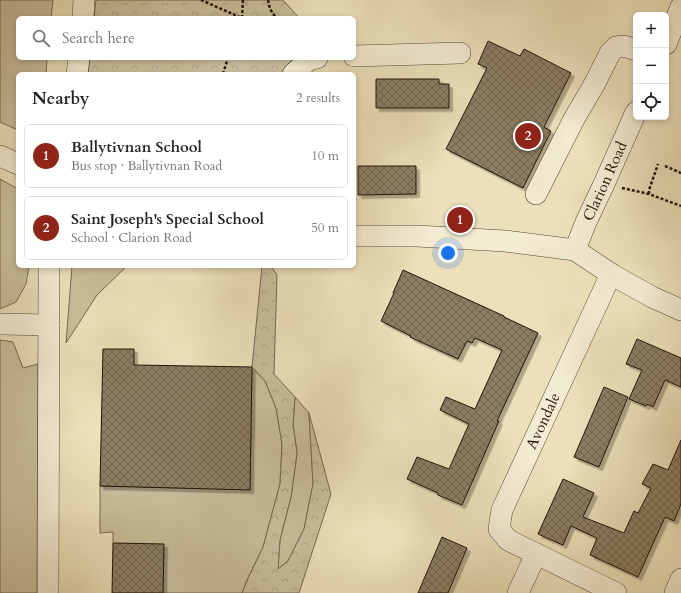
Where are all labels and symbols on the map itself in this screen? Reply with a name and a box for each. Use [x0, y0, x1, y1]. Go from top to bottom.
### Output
pin: 2 [515, 121, 541, 151]
street label: Clarion Road [578, 138, 632, 224]
pin: 1 [447, 205, 473, 235]
your location [438, 243, 458, 263]
street label: Avondale [521, 389, 565, 452]

